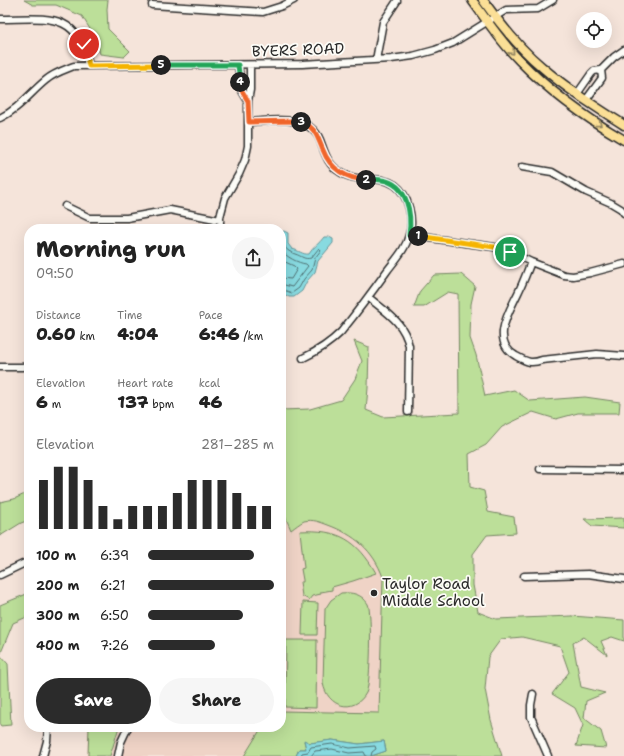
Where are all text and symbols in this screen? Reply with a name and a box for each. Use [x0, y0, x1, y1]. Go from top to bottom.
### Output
map controls [576, 12, 612, 48]
button: locate [576, 12, 612, 48]
pin [67, 27, 101, 61]
icon: check [73, 33, 95, 55]
street label: BYERS ROAD [251, 38, 345, 62]
one-way arrow [507, 47, 514, 55]
pin: 5 [151, 55, 171, 75]
text: 5 [158, 57, 164, 72]
pin: 4 [230, 72, 250, 92]
text: 4 [236, 74, 244, 89]
pin: 3 [291, 112, 311, 132]
text: 3 [297, 114, 305, 129]
one-way arrow [595, 119, 602, 127]
pin: 2 [356, 170, 376, 190]
text: 2 [362, 172, 370, 187]
pin: 1 [408, 226, 428, 246]
text: 1 [415, 228, 421, 243]
text: Morning run [36, 235, 186, 264]
pin [493, 235, 527, 269]
button: share [232, 237, 274, 279]
icon: arrive [499, 241, 521, 263]
text: 09:50 [36, 265, 74, 282]
text: Distance [36, 308, 81, 323]
text: Time [117, 308, 143, 323]
text: Pace [199, 308, 223, 323]
text: 0.60 [36, 323, 76, 345]
text: 4:04 [117, 323, 158, 345]
text: 6:46 [199, 323, 240, 345]
text: km [76, 329, 95, 344]
text: /km [240, 329, 263, 344]
text: Elevation [36, 376, 85, 391]
text: Heart rate [117, 376, 173, 391]
text: kcal [199, 376, 220, 391]
text: 6 [36, 391, 48, 413]
text: 137 [117, 391, 148, 413]
text: 46 [199, 391, 222, 413]
text: m [48, 397, 61, 412]
text: bpm [148, 397, 174, 412]
text: Elevation [36, 436, 94, 453]
text: 281–285 m [201, 436, 274, 453]
text: 100 m [36, 547, 76, 564]
text: 6:39 [100, 547, 129, 564]
place label: Taylor Road Middle School [382, 574, 485, 611]
text: 200 m [36, 577, 79, 594]
text: 6:21 [100, 577, 125, 594]
marker: Taylor Road Middle School [369, 588, 379, 598]
text: 300 m [36, 607, 80, 624]
text: 6:50 [100, 607, 129, 624]
text: 400 m [36, 637, 80, 654]
text: 7:26 [100, 637, 129, 654]
button: Save [36, 678, 151, 724]
button: Share [159, 678, 274, 724]

